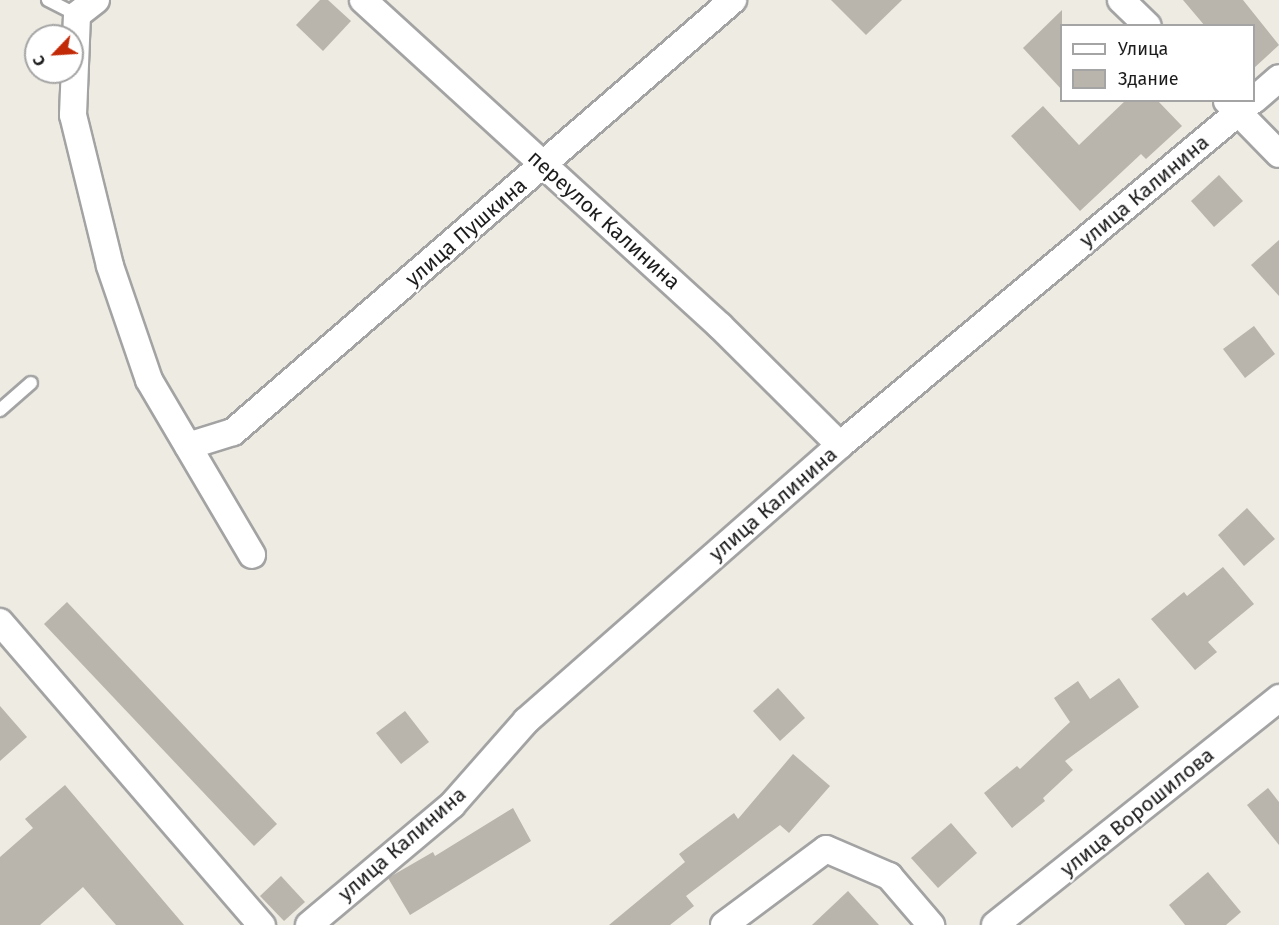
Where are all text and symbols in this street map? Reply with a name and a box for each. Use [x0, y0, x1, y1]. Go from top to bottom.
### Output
north arrow [24, 24, 84, 84]
legend [1060, 24, 1255, 102]
text: Улица [1118, 38, 1168, 60]
text: С [28, 53, 50, 69]
text: Здание [1118, 68, 1179, 90]
street label: улица Калинина [1074, 129, 1214, 253]
street label: переулок Калинина [523, 145, 685, 295]
street label: улица Пушкина [400, 172, 532, 292]
street label: улица Калинина [704, 442, 842, 566]
street label: улица Ворошилова [1055, 742, 1219, 882]
street label: улица Калинина [333, 782, 471, 906]

